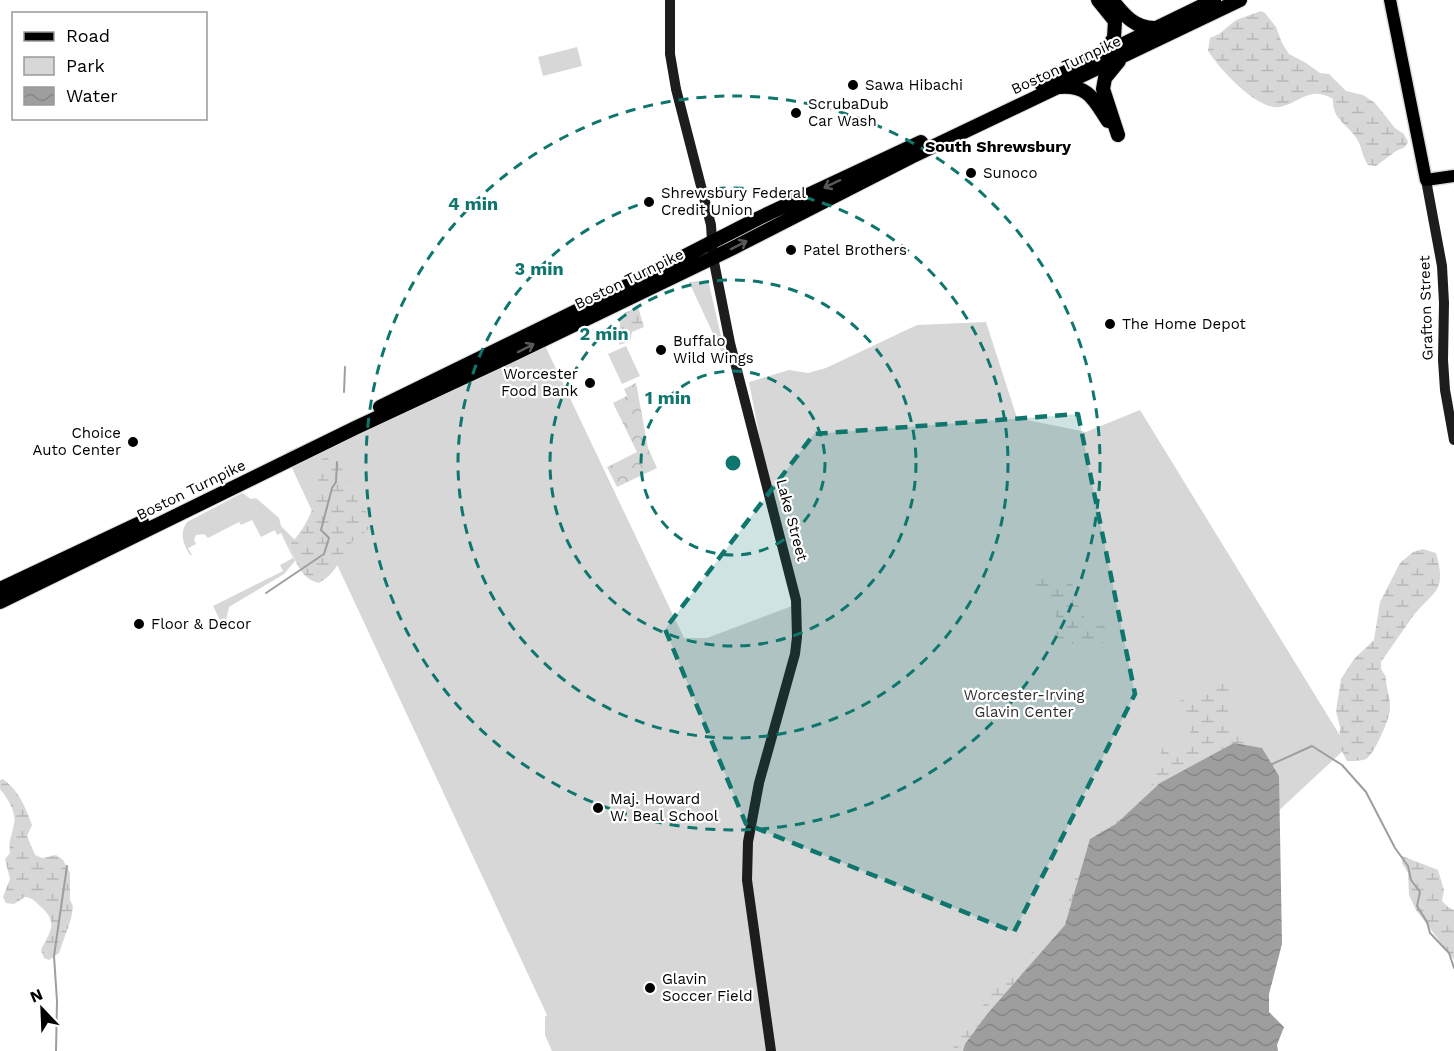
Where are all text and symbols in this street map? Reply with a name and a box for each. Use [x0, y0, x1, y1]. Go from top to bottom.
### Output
legend [12, 12, 207, 120]
text: Road [66, 25, 110, 46]
street label: Boston Turnpike [1008, 32, 1124, 98]
text: Park [66, 55, 105, 76]
place label: Sawa Hibachi [865, 76, 963, 94]
marker: Sawa Hibachi [846, 78, 860, 92]
text: Water [66, 85, 118, 106]
place label: ScrubaDub Car Wash [808, 95, 889, 130]
marker: ScrubaDub Car Wash [789, 106, 803, 120]
district label: South Shrewsbury [925, 137, 1072, 156]
place label: Sunoco [983, 164, 1037, 182]
marker: Sunoco [964, 166, 978, 180]
one-way arrow [823, 178, 841, 190]
place label: Shrewsbury Federal Credit Union [661, 184, 806, 219]
text: 4 min [448, 193, 498, 214]
marker: Shrewsbury Federal Credit Union [642, 195, 656, 209]
one-way arrow [729, 238, 747, 250]
place label: Patel Brothers [803, 241, 907, 259]
marker: Patel Brothers [784, 243, 798, 257]
street label: Boston Turnpike [572, 245, 686, 313]
street label: Grafton Street [1415, 254, 1437, 361]
text: 3 min [514, 258, 564, 279]
place label: The Home Depot [1122, 315, 1247, 333]
marker: The Home Depot [1103, 317, 1117, 331]
text: 2 min [579, 323, 629, 344]
place label: Buffalo Wild Wings [673, 332, 754, 367]
one-way arrow [516, 342, 534, 354]
marker: Buffalo Wild Wings [654, 343, 668, 357]
place label: Worcester Food Bank [501, 365, 578, 400]
marker: Worcester Food Bank [583, 376, 597, 390]
text: 1 min [645, 387, 691, 408]
place label: Choice Auto Center [32, 424, 121, 459]
marker: Choice Auto Center [126, 435, 140, 449]
centre of rings [723, 453, 743, 473]
street label: Boston Turnpike [134, 456, 248, 524]
street label: Lake Street [772, 477, 812, 564]
place label: Floor & Decor [151, 615, 251, 633]
marker: Floor & Decor [132, 617, 146, 631]
park label: Worcester-Irving Glavin Center [964, 686, 1084, 721]
place label: Maj. Howard W. Beal School [610, 790, 719, 825]
marker: Maj. Howard W. Beal School [591, 801, 605, 815]
place label: Glavin Soccer Field [662, 970, 753, 1005]
north arrow [12, 979, 72, 1039]
marker: Glavin Soccer Field [643, 981, 657, 995]
text: N [27, 985, 46, 1007]

